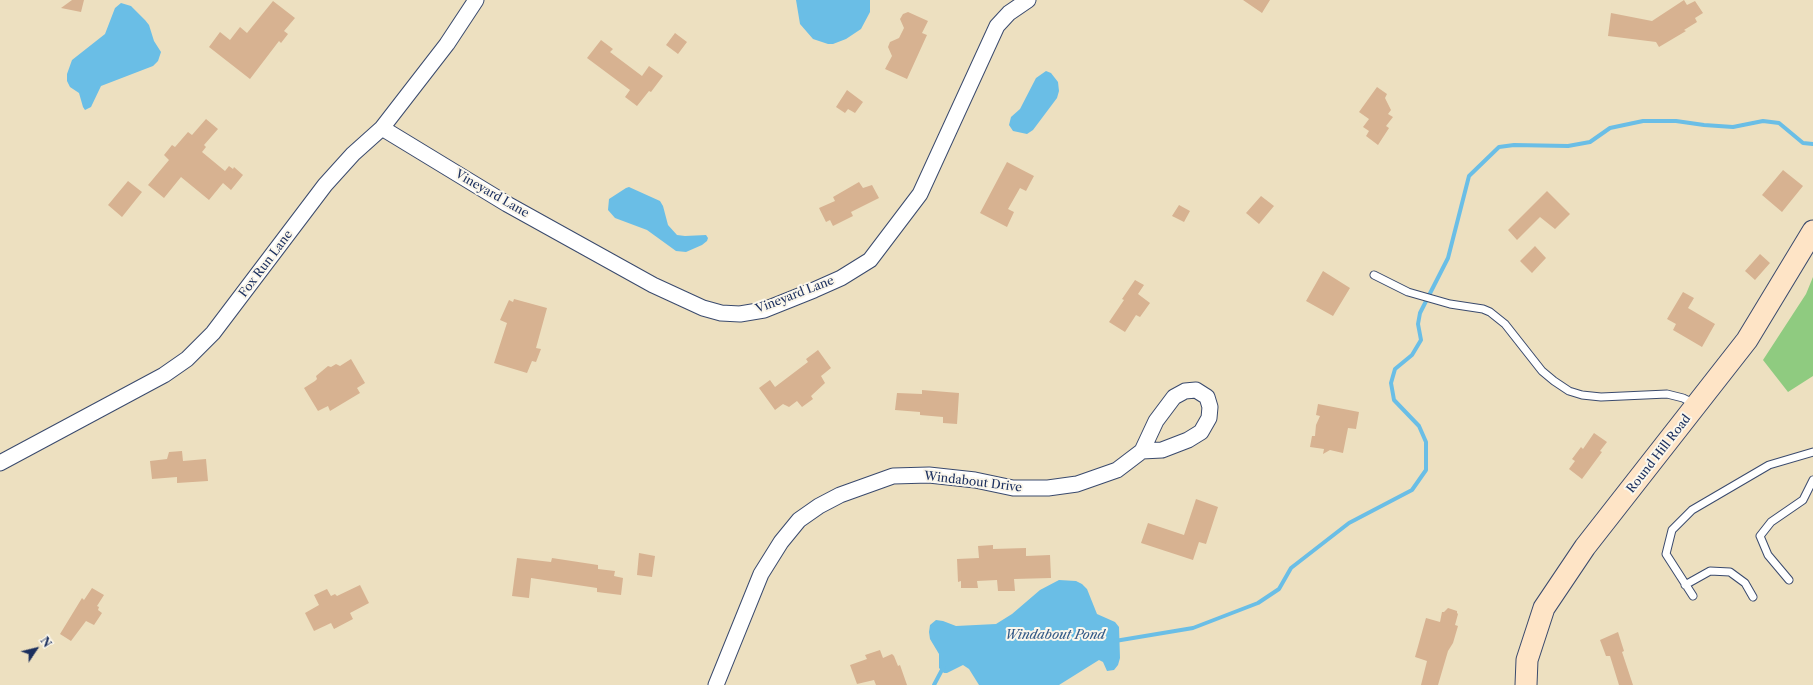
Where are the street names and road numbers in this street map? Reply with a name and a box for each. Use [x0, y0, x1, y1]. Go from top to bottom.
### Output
street label: Vineyard Lane [453, 167, 531, 221]
street label: Fox Run Lane [236, 228, 296, 300]
street label: Vineyard Lane [754, 273, 836, 317]
street label: Round Hill Road [1624, 412, 1694, 496]
street label: Windabout Drive [923, 469, 1023, 495]

